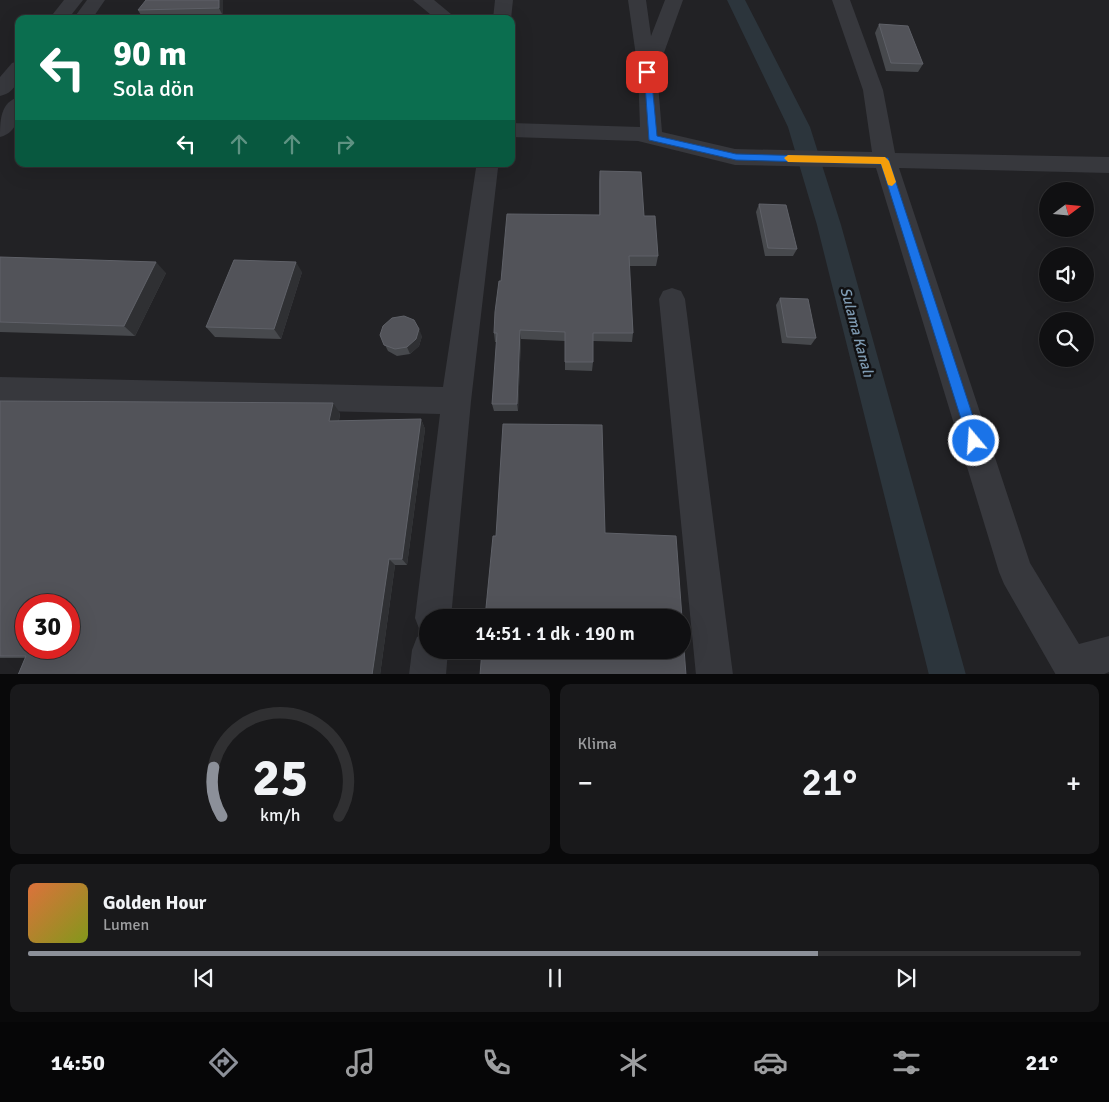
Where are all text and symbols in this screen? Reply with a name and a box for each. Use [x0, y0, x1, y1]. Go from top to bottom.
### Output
text: 90 m [113, 32, 187, 75]
icon: left [30, 35, 95, 100]
pin [626, 51, 668, 93]
icon: arrive [633, 58, 661, 86]
text: Sola dön [113, 75, 194, 102]
icon: left [172, 130, 200, 158]
icon: ahead [225, 130, 253, 158]
icon: ahead [278, 130, 306, 158]
icon: right [331, 130, 359, 158]
north arrow [1039, 182, 1094, 238]
map controls [1039, 182, 1094, 367]
button: sound [1039, 247, 1094, 302]
water label: Sulama Kanalı [836, 285, 878, 380]
button: search [1039, 312, 1094, 367]
position arrow [947, 414, 999, 466]
speed limit sign: 30 [15, 594, 80, 659]
text: 14:51 · 1 dk · 190 m [475, 622, 635, 646]
text: Klima [578, 734, 617, 754]
text: 25 [252, 746, 308, 810]
text: 21° [801, 759, 857, 806]
text: − [578, 766, 593, 800]
text: + [1066, 766, 1081, 800]
text: km/h [260, 804, 300, 826]
text: Golden Hour [103, 891, 206, 915]
text: Lumen [103, 915, 149, 935]
icon: previous [190, 964, 218, 992]
icon: pause [541, 964, 569, 992]
icon: next [892, 964, 920, 992]
icon: directions [206, 1045, 241, 1080]
icon: music [343, 1045, 378, 1080]
icon: phone [479, 1045, 514, 1080]
icon: climate [616, 1045, 651, 1080]
icon: car [753, 1045, 788, 1080]
icon: filters [889, 1045, 924, 1080]
text: 14:50 [51, 1049, 105, 1076]
text: 21° [1026, 1049, 1058, 1076]

